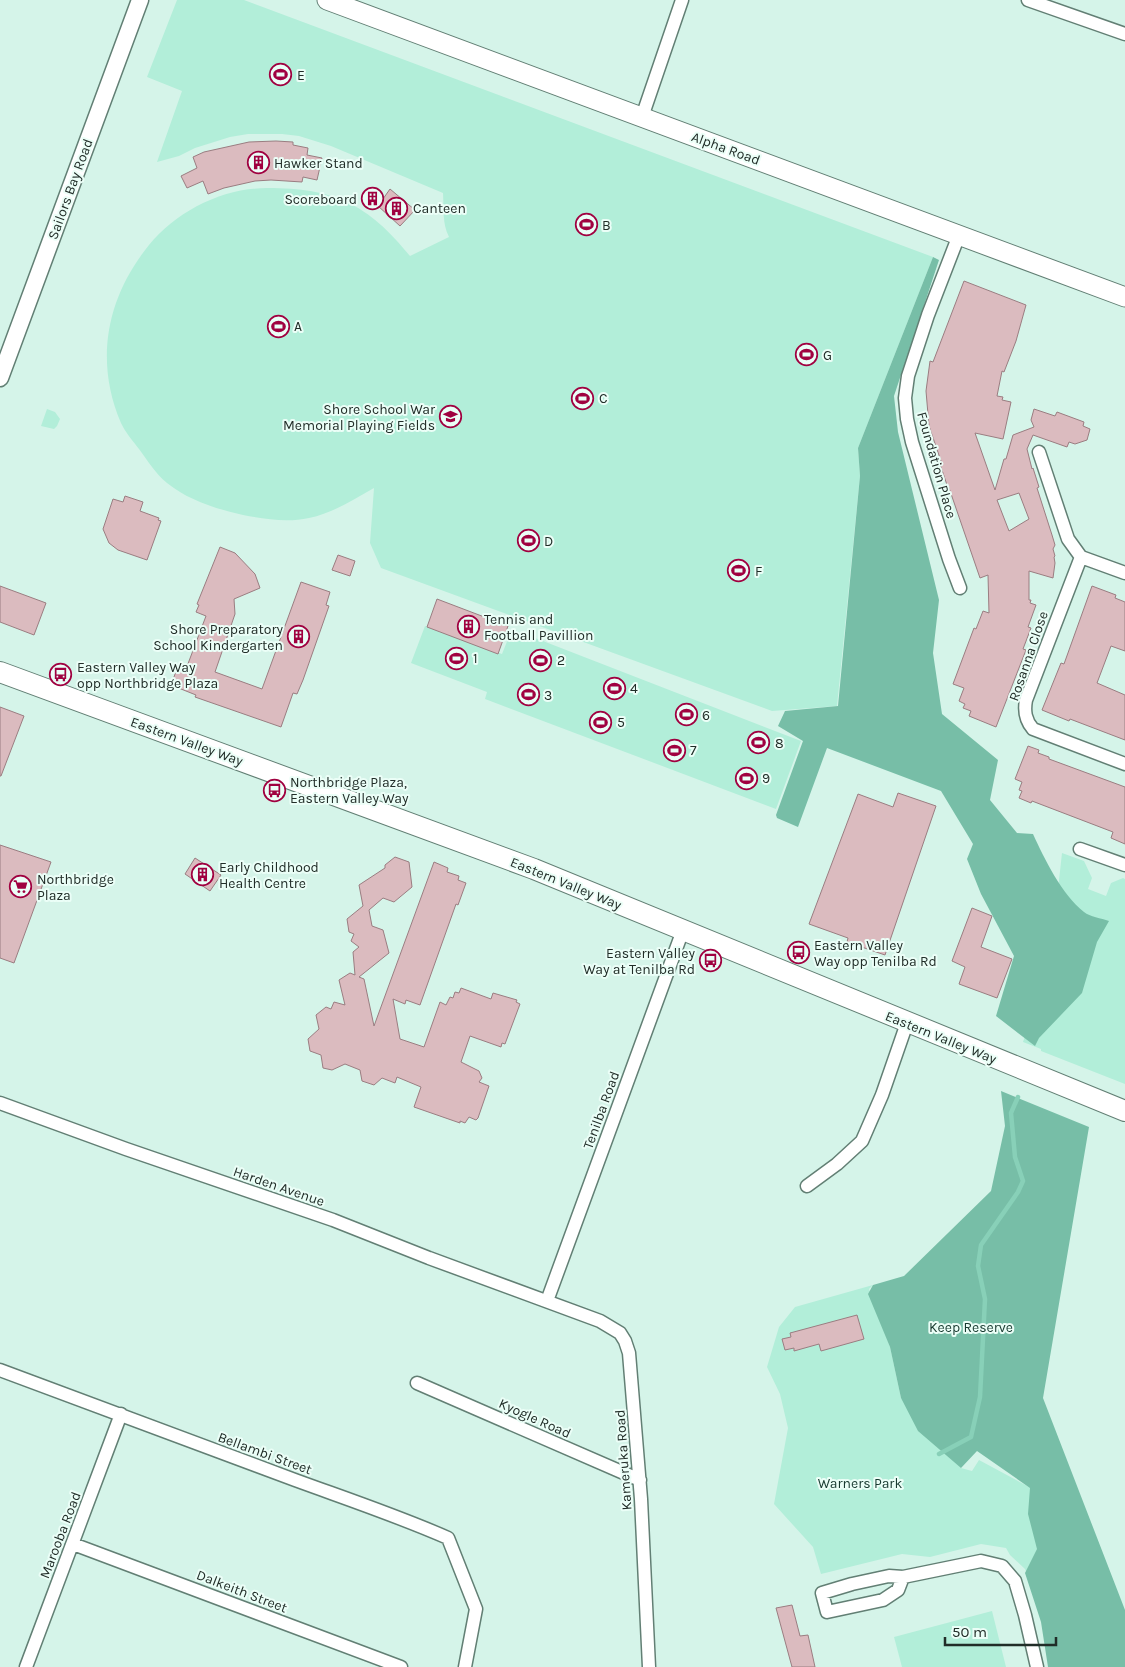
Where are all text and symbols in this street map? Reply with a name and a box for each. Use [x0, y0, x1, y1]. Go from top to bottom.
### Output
sports icon: E [269, 63, 293, 87]
place label: E [297, 67, 305, 84]
street label: Alpha Road [689, 128, 762, 169]
street label: Sailors Bay Road [44, 136, 97, 242]
building icon: Hawker Stand [246, 151, 270, 175]
place label: Hawker Stand [274, 155, 363, 172]
building icon: Scoreboard [361, 187, 385, 211]
place label: Scoreboard [284, 191, 357, 208]
building icon: Canteen [385, 196, 409, 220]
place label: Canteen [413, 200, 466, 217]
sports icon: B [574, 213, 598, 237]
place label: B [602, 217, 611, 234]
sports icon: A [266, 314, 290, 338]
place label: A [294, 318, 302, 335]
sports icon: G [795, 343, 819, 367]
place label: G [823, 347, 832, 364]
sports icon: C [571, 386, 595, 410]
place label: C [599, 390, 608, 407]
place label: Shore School War Memorial Playing Fields [283, 401, 436, 434]
school or university icon: Shore School War Memorial Playing Fields [439, 405, 463, 429]
street label: Foundation Place [913, 410, 960, 520]
sports icon: D [516, 529, 540, 553]
place label: D [544, 533, 553, 550]
sports icon: F [727, 559, 751, 583]
place label: F [755, 563, 762, 580]
street label: Rosanna Close [1005, 609, 1052, 703]
place label: Tennis and Football Pavillion [484, 611, 593, 644]
building icon: Tennis and Football Pavillion [456, 615, 480, 639]
place label: Shore Preparatory School Kindergarten [153, 621, 283, 654]
building icon: Shore Preparatory School Kindergarten [287, 625, 311, 649]
sports icon: 1 [445, 646, 469, 670]
sports icon: 2 [529, 648, 553, 672]
place label: 1 [473, 650, 478, 667]
place label: 2 [557, 652, 565, 669]
place label: Eastern Valley Way opp Northbridge Plaza [77, 659, 218, 692]
bus stop icon: Eastern Valley Way opp Northbridge Plaza [49, 663, 73, 687]
sports icon: 4 [602, 676, 626, 700]
place label: 4 [630, 680, 638, 697]
sports icon: 3 [516, 683, 540, 707]
place label: 3 [544, 687, 552, 704]
sports icon: 6 [674, 703, 698, 727]
place label: 6 [702, 707, 710, 724]
sports icon: 5 [589, 710, 613, 734]
street label: Eastern Valley Way [128, 713, 246, 770]
place label: 5 [617, 714, 625, 731]
sports icon: 8 [747, 731, 771, 755]
place label: 8 [775, 735, 784, 752]
sports icon: 7 [662, 738, 686, 762]
place label: 7 [690, 742, 697, 759]
sports icon: 9 [734, 766, 758, 790]
place label: 9 [762, 770, 770, 787]
place label: Northbridge Plaza, Eastern Valley Way [290, 774, 409, 807]
bus stop icon: Northbridge Plaza, Eastern Valley Way [262, 778, 286, 802]
street label: Eastern Valley Way [508, 853, 624, 914]
place label: Early Childhood Health Centre [219, 859, 319, 892]
building icon: Early Childhood Health Centre [191, 863, 215, 887]
place label: Northbridge Plaza [37, 871, 114, 904]
supermarket icon: Northbridge Plaza [9, 875, 33, 899]
place label: Eastern Valley Way opp Tenilba Rd [814, 937, 937, 970]
bus stop icon: Eastern Valley Way opp Tenilba Rd [786, 941, 810, 965]
place label: Eastern Valley Way at Tenilba Rd [583, 945, 695, 978]
bus stop icon: Eastern Valley Way at Tenilba Rd [699, 949, 723, 973]
street label: Eastern Valley Way [883, 1007, 999, 1068]
street label: Tenilba Road [580, 1069, 623, 1151]
street label: Harden Avenue [231, 1163, 327, 1210]
park label: Keep Reserve [929, 1319, 1013, 1336]
street label: Kyogle Road [496, 1395, 574, 1442]
street label: Kameruka Road [611, 1409, 636, 1511]
street label: Bellambi Street [216, 1429, 314, 1478]
park label: Warners Park [818, 1475, 902, 1492]
street label: Marooba Road [36, 1489, 85, 1581]
street label: Dalkeith Street [194, 1566, 289, 1617]
scale bar [945, 1614, 1056, 1646]
text: 50 m [952, 1623, 987, 1641]

